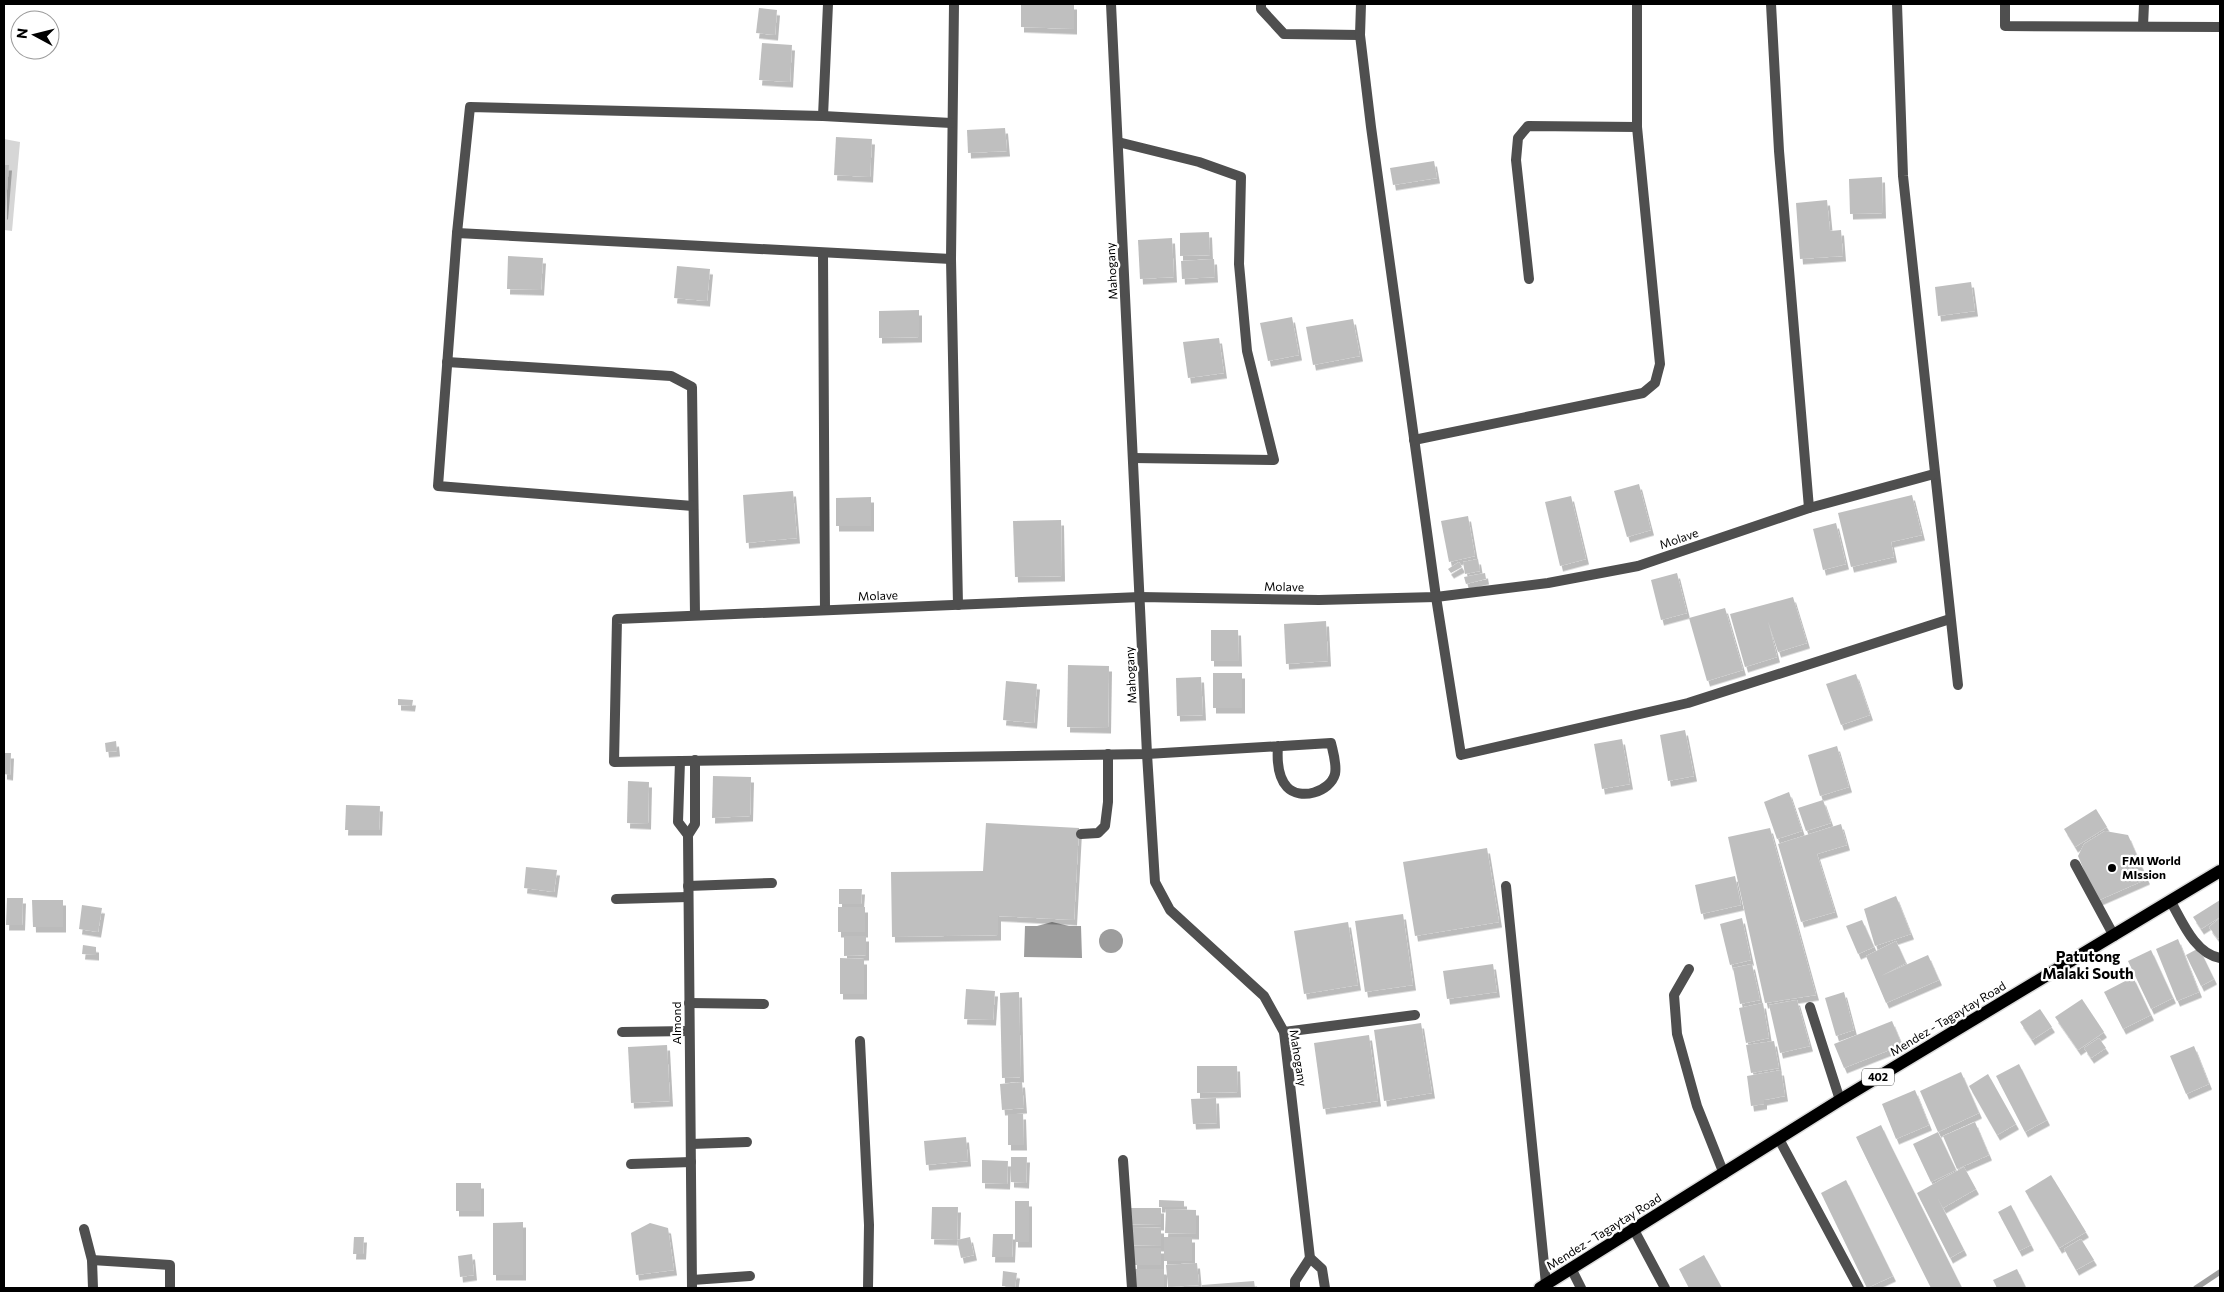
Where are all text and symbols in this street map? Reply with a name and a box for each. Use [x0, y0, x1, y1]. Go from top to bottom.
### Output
north arrow [10, 10, 60, 60]
text: N [13, 27, 31, 40]
street label: Mahogany [1103, 242, 1119, 300]
street label: Molave [1657, 525, 1700, 551]
street label: Molave [1264, 579, 1304, 593]
street label: Molave [858, 587, 898, 603]
street label: Mahogany [1122, 646, 1138, 704]
place label: FMI World MIssion [2122, 853, 2181, 881]
marker: FMI World MIssion [2106, 862, 2118, 874]
district label: Patutong Malaki South [2042, 947, 2134, 982]
street label: Mendez - Tagaytay Road [1887, 978, 2008, 1058]
street label: Almond [669, 1002, 683, 1044]
street label: Mahogany [1288, 1028, 1310, 1087]
road number: 402 [1862, 1068, 1894, 1086]
street label: Mendez - Tagaytay Road [1543, 1190, 1664, 1272]

